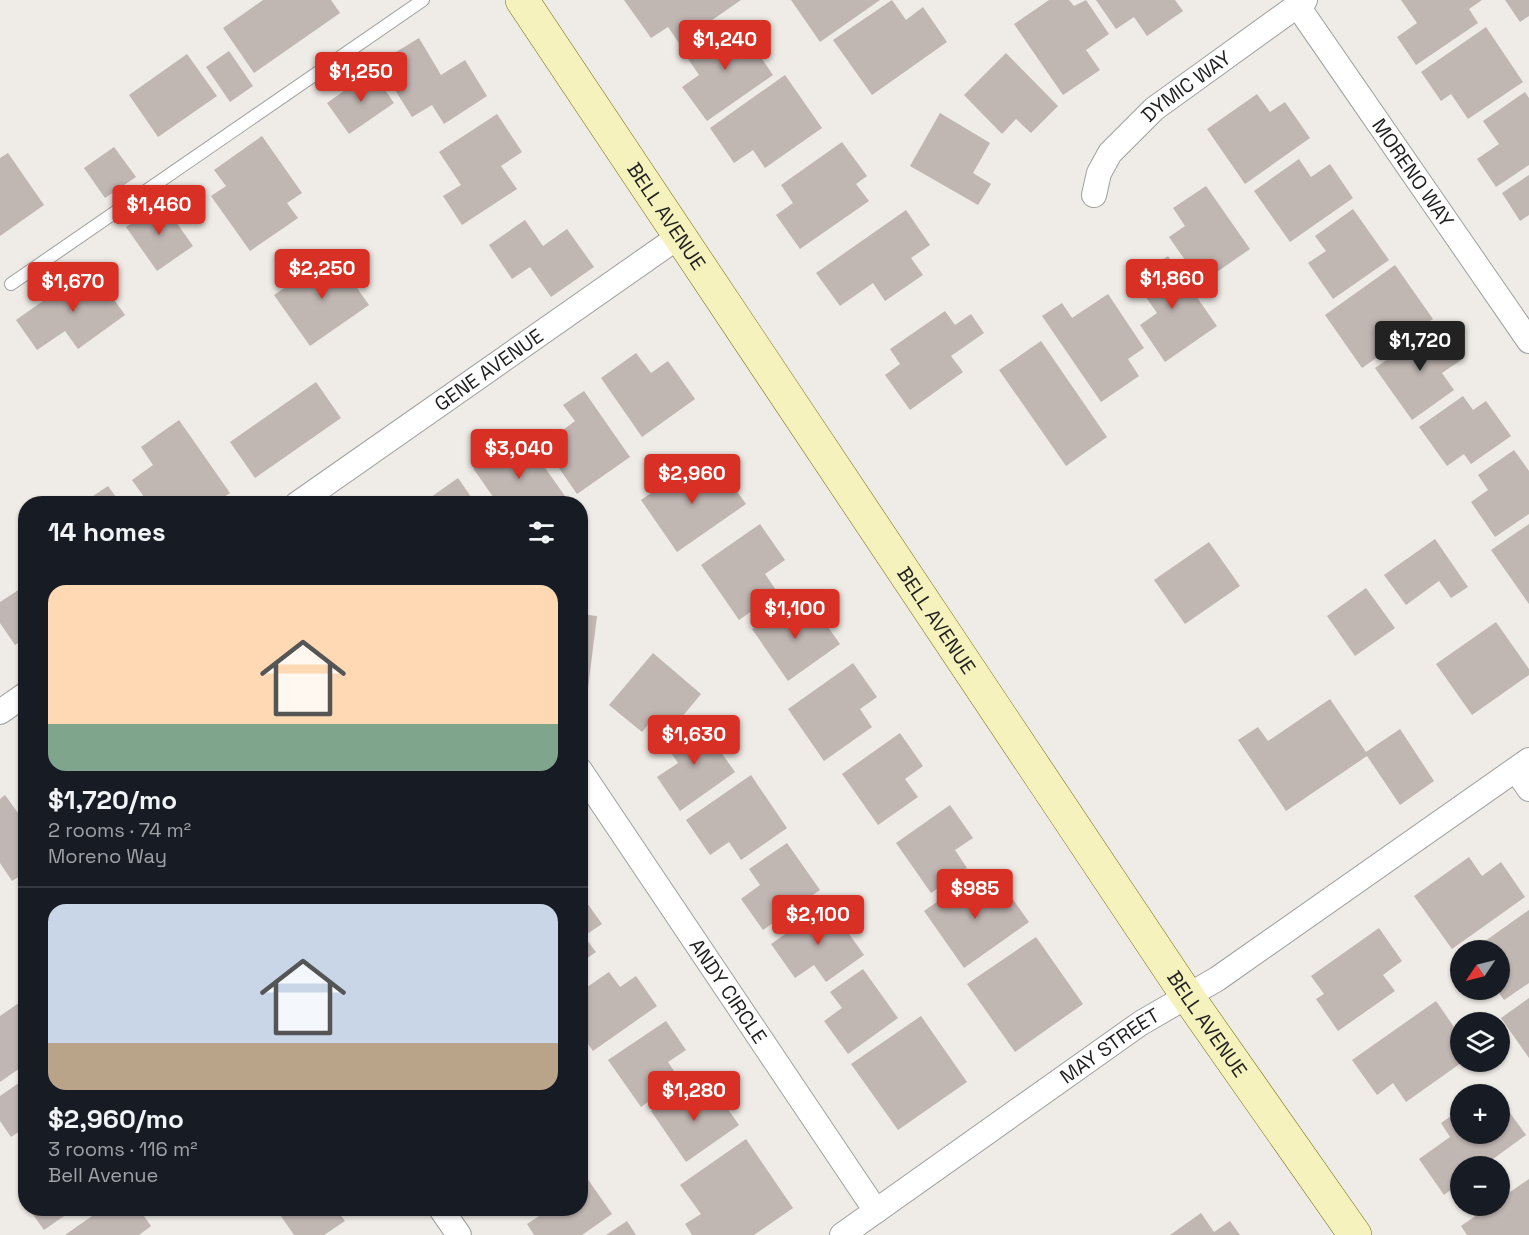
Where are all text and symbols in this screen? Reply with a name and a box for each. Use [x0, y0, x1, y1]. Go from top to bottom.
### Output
pin: $1,240 [676, 20, 774, 71]
text: $1,240 [693, 26, 757, 52]
street label: DYMIC WAY [1135, 45, 1236, 128]
pin: $1,250 [312, 52, 410, 103]
text: $1,250 [329, 58, 393, 84]
street label: MORENO WAY [1366, 113, 1460, 232]
street label: BELL AVENUE [621, 158, 712, 275]
pin: $1,460 [110, 185, 208, 236]
text: $1,460 [126, 191, 192, 217]
pin: $2,250 [273, 249, 371, 300]
text: $2,250 [289, 255, 355, 281]
pin: $1,860 [1123, 259, 1221, 310]
pin: $1,670 [24, 262, 122, 313]
text: $1,860 [1140, 265, 1204, 291]
text: $1,670 [42, 268, 104, 294]
pin: $1,720 [1371, 321, 1469, 372]
street label: GENE AVENUE [429, 323, 548, 417]
text: $1,720 [1389, 327, 1451, 353]
pin: $3,040 [470, 429, 568, 480]
text: $3,040 [485, 435, 553, 461]
pin: $2,960 [643, 454, 741, 505]
text: $2,960 [658, 460, 726, 486]
text: 14 homes [48, 515, 166, 549]
icon: filters [525, 516, 558, 549]
street label: BELL AVENUE [891, 562, 982, 679]
pin: $1,100 [746, 589, 844, 640]
text: $1,100 [765, 595, 825, 621]
icon: home [249, 624, 357, 732]
pin: $1,630 [645, 715, 743, 766]
text: $1,630 [662, 721, 726, 747]
text: $1,720/mo [48, 783, 177, 817]
text: 2 rooms · 74 m² [48, 817, 191, 843]
text: Moreno Way [48, 843, 167, 869]
pin: $985 [939, 869, 1011, 920]
text: $985 [951, 875, 999, 901]
pin: $2,100 [769, 895, 867, 946]
text: $2,100 [786, 901, 850, 927]
street label: ANDY CIRCLE [684, 933, 773, 1048]
north arrow [1450, 940, 1510, 1000]
map controls [1450, 940, 1510, 1216]
icon: home [249, 943, 357, 1051]
street label: BELL AVENUE [1161, 966, 1253, 1082]
street label: MAY STREET [1055, 1002, 1164, 1089]
button: layers [1450, 1012, 1510, 1072]
pin: $1,280 [645, 1071, 743, 1122]
text: $1,280 [662, 1077, 726, 1103]
button: + [1450, 1084, 1510, 1144]
text: $2,960/mo [48, 1102, 184, 1136]
text: 3 rooms · 116 m² [48, 1136, 198, 1162]
button: − [1450, 1156, 1510, 1216]
text: Bell Avenue [48, 1162, 158, 1188]

